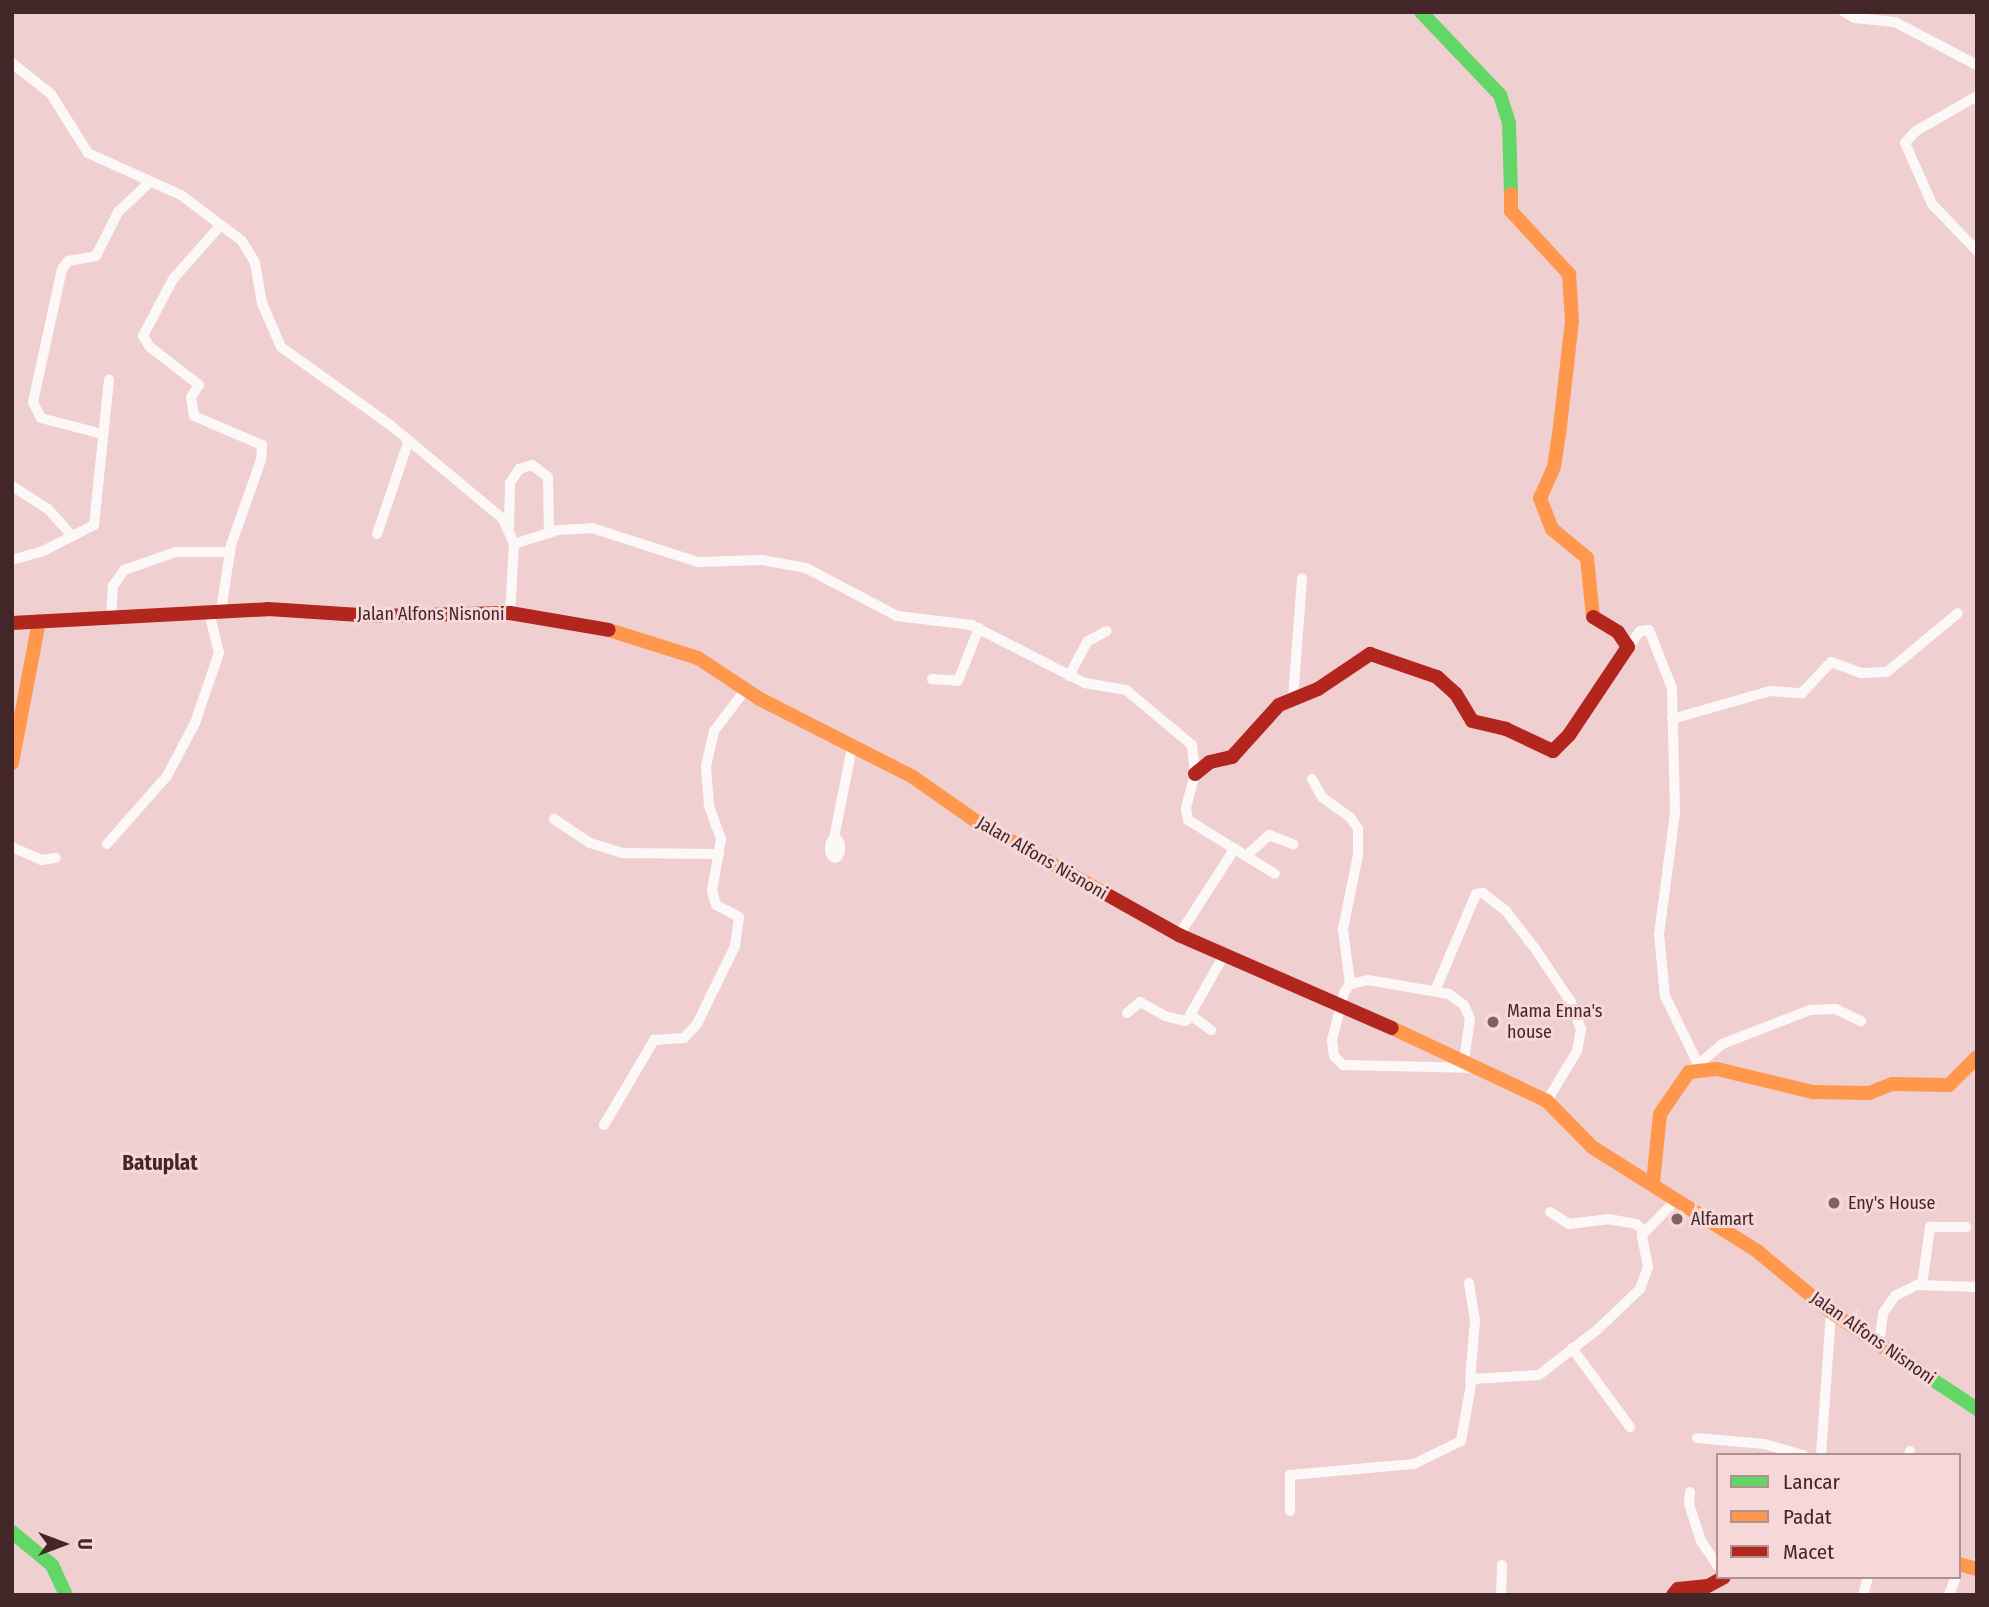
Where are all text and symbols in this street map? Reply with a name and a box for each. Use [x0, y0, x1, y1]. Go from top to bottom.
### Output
street label: Jalan Alfons Nisnoni [357, 603, 505, 625]
street label: Jalan Alfons Nisnoni [973, 812, 1111, 904]
place label: Mama Enna's house [1507, 1001, 1603, 1044]
marker: Mama Enna's house [1485, 1014, 1501, 1030]
district label: Batuplat [122, 1150, 198, 1176]
place label: Eny's House [1848, 1192, 1935, 1214]
marker: Eny's House [1826, 1195, 1842, 1211]
place label: Alfamart [1691, 1208, 1754, 1230]
marker: Alfamart [1669, 1211, 1685, 1227]
street label: Jalan Alfons Nisnoni [1806, 1287, 1940, 1389]
legend [1716, 1453, 1961, 1579]
text: Lancar [1783, 1469, 1840, 1495]
text: Padat [1783, 1504, 1832, 1530]
north arrow [28, 1509, 98, 1579]
text: U [73, 1538, 96, 1550]
text: Macet [1783, 1539, 1834, 1565]

